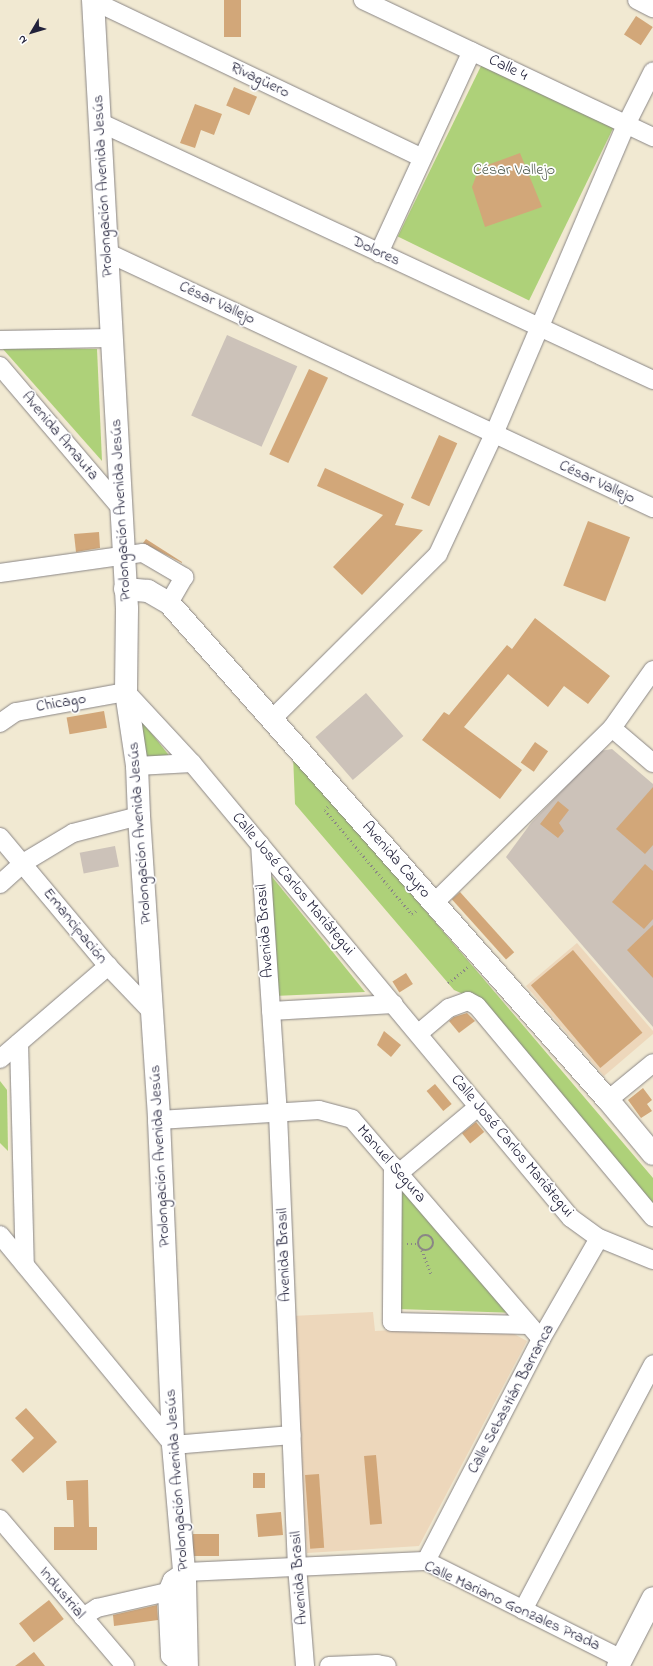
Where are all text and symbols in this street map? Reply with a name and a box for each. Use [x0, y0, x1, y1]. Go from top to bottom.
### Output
north arrow [12, 12, 52, 52]
text: N [14, 32, 31, 47]
street label: Calle 4 [486, 50, 530, 86]
street label: Rivagüero [227, 57, 293, 103]
street label: Prolongación Avenida Jesús [89, 94, 117, 278]
park label: César Vallejo [473, 160, 555, 180]
street label: Dolores [349, 232, 403, 270]
street label: César Vallejo [176, 277, 258, 329]
street label: Avenida Amauta [17, 388, 103, 484]
street label: Prolongación Avenida Jesús [107, 418, 135, 602]
street label: César Vallejo [556, 456, 638, 508]
street label: Chicago [34, 689, 88, 717]
street label: Prolongación Avenida Jesús [124, 741, 156, 925]
street label: Calle José Carlos Mariátegui [227, 809, 359, 959]
street label: Avenida Cayro [357, 818, 435, 902]
street label: Avenida Brasil [252, 883, 278, 979]
street label: Emancipación [39, 884, 111, 968]
street label: Prolongación Avenida Jesús [146, 1064, 174, 1248]
street label: Calle José Carlos Mariátegui [446, 1071, 578, 1221]
street label: Manuel Segura [352, 1121, 430, 1207]
street label: Avenida Brasil [273, 1208, 295, 1302]
street label: Calle Sebastián Barranca [463, 1321, 559, 1477]
street label: Prolongación Avenida Jesús [161, 1388, 193, 1572]
street label: Avenida Brasil [286, 1530, 312, 1626]
street label: Calle Mariano Gonzales Prada [421, 1557, 603, 1655]
street label: Industrial [35, 1563, 89, 1623]

